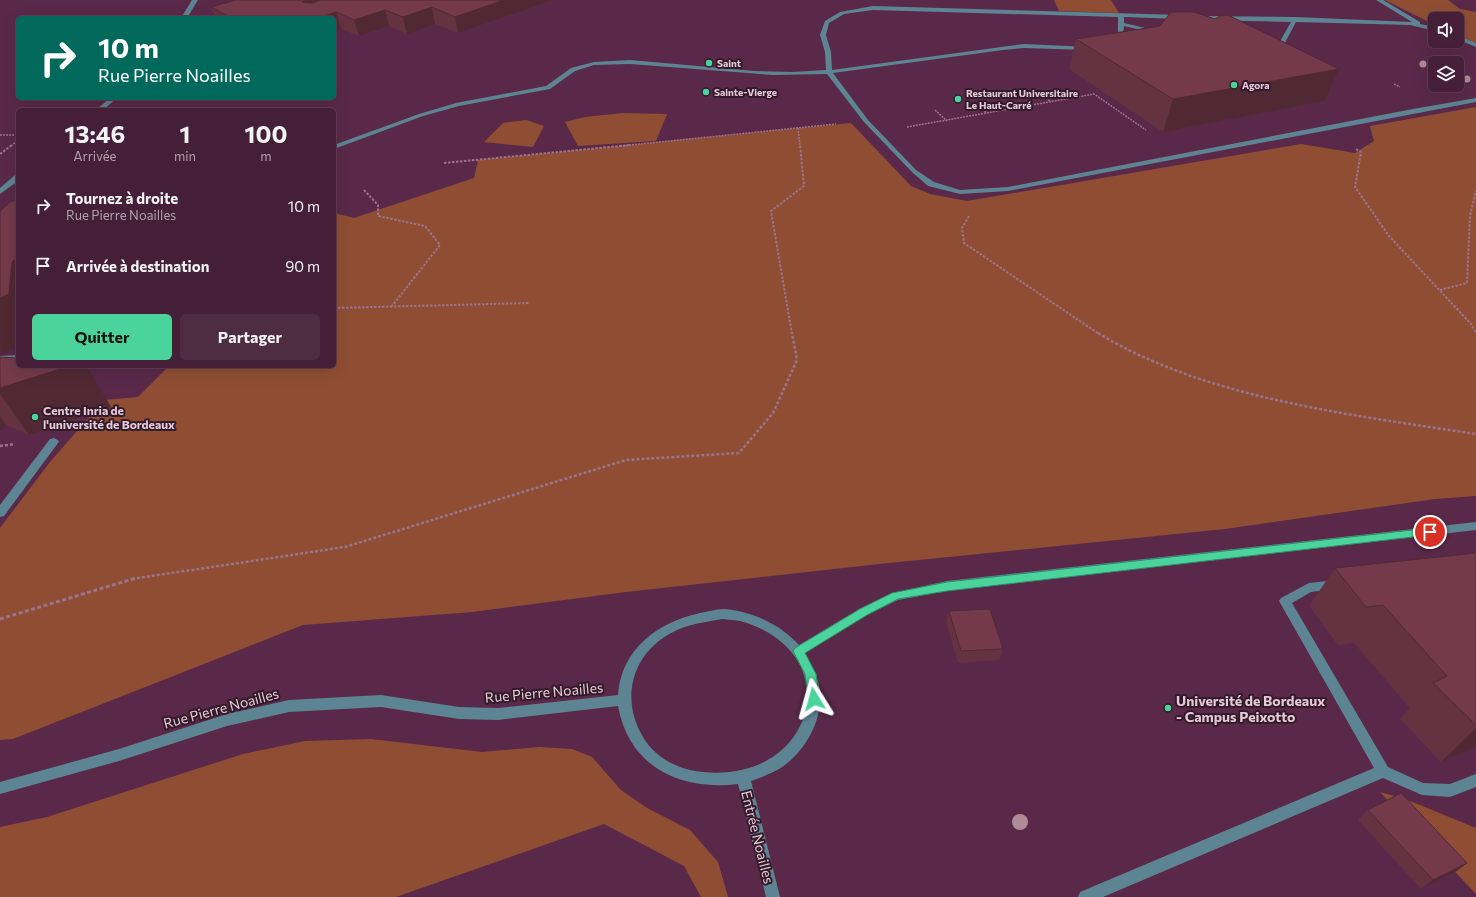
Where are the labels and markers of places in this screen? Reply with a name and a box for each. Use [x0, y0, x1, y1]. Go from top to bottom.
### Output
place label: Saint [717, 57, 741, 69]
marker: Saint [704, 58, 714, 68]
place label: Agora [1242, 79, 1270, 91]
marker: Agora [1229, 80, 1239, 90]
place label: Sainte-Vierge [714, 86, 777, 98]
marker: Sainte-Vierge [701, 87, 711, 97]
place label: Restaurant Universitaire Le Haut-Carré [966, 87, 1078, 111]
marker: Restaurant Universitaire Le Haut-Carré [953, 94, 963, 104]
place label: Centre Inria de l'université de Bordeaux [43, 403, 175, 431]
marker: Centre Inria de l'université de Bordeaux [30, 412, 40, 422]
pin [1413, 515, 1447, 549]
place label: Université de Bordeaux - Campus Peixotto [1176, 692, 1325, 725]
marker: Université de Bordeaux - Campus Peixotto [1163, 703, 1173, 713]

